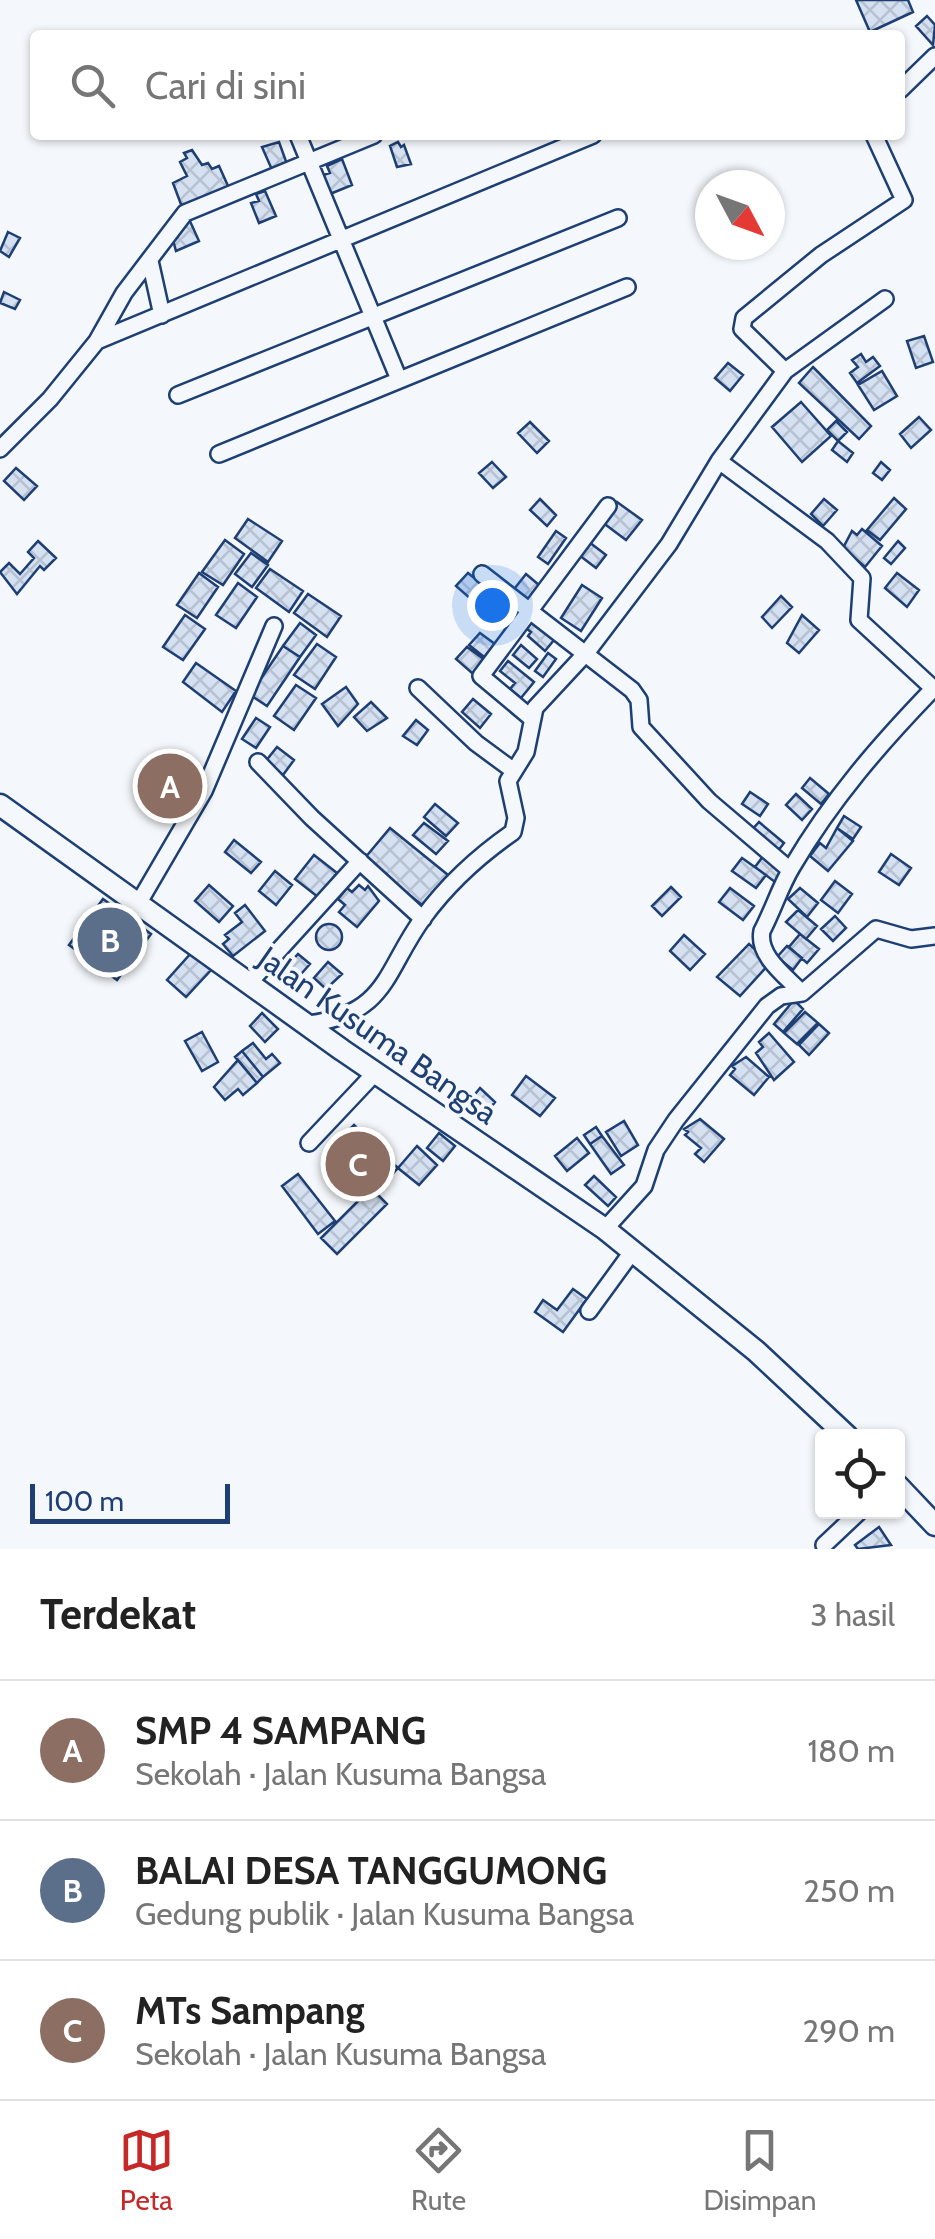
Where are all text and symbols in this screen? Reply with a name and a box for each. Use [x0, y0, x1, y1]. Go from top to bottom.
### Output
search box [30, 30, 905, 140]
icon: search [65, 58, 120, 113]
text: Cari di sini [145, 62, 306, 109]
north arrow [695, 170, 785, 260]
your location [467, 580, 518, 631]
pin: A [138, 748, 202, 824]
pin: B [78, 902, 142, 978]
street label: Jalan Kusuma Bangsa [250, 937, 506, 1132]
pin: C [326, 1126, 390, 1202]
map controls [815, 1429, 905, 1519]
button: locate [815, 1429, 905, 1519]
scale bar [30, 1479, 230, 1524]
text: 100 m [45, 1484, 124, 1518]
text: Terdekat [40, 1588, 196, 1640]
text: 3 hasil [810, 1595, 895, 1634]
text: SMP 4 SAMPANG [135, 1707, 426, 1754]
text: A [62, 1731, 83, 1770]
text: 180 m [808, 1731, 895, 1770]
text: Sekolah · Jalan Kusuma Bangsa [135, 1754, 546, 1793]
text: BALAI DESA TANGGUMONG [135, 1847, 607, 1894]
text: B [62, 1871, 83, 1910]
text: 250 m [803, 1871, 895, 1910]
text: Gedung publik · Jalan Kusuma Bangsa [135, 1894, 634, 1933]
text: MTs Sampang [135, 1987, 365, 2034]
text: C [63, 2011, 82, 2050]
text: 290 m [802, 2011, 895, 2050]
text: Sekolah · Jalan Kusuma Bangsa [135, 2034, 546, 2073]
tab: Peta [119, 2123, 174, 2217]
tab: Rute [411, 2123, 466, 2217]
tab: Disimpan [703, 2123, 816, 2217]

